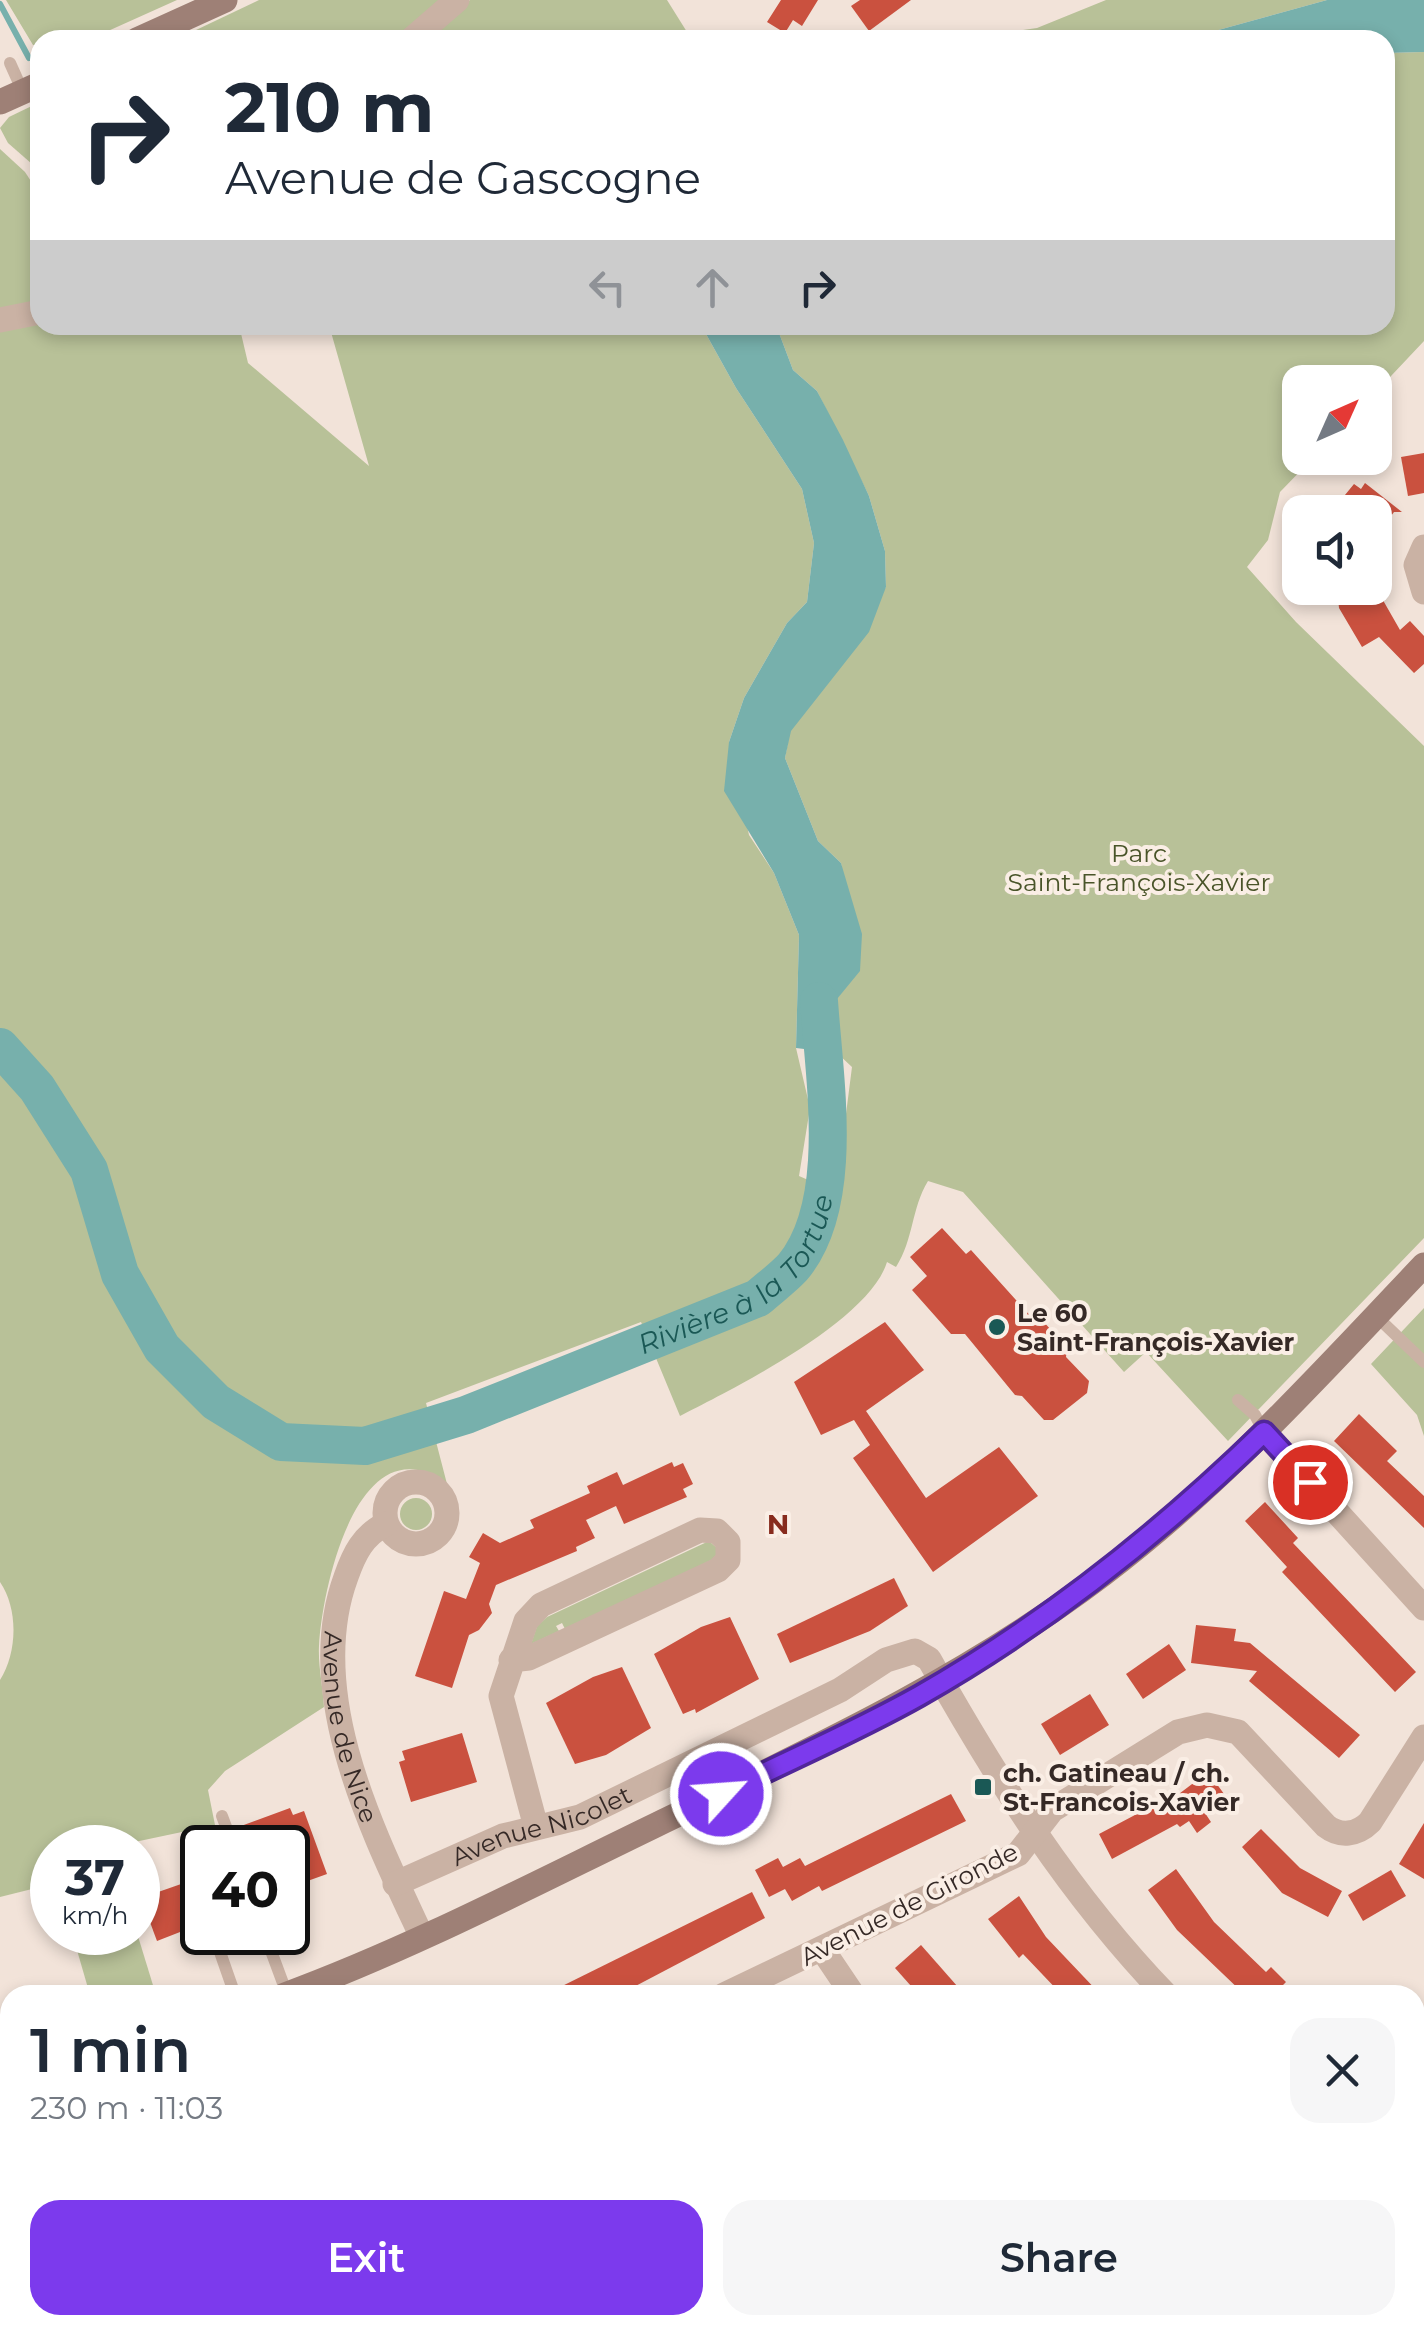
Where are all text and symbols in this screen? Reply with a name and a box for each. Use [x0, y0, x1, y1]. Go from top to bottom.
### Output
text: 210 m [225, 64, 435, 150]
icon: right [60, 70, 190, 200]
text: Avenue de Gascogne [225, 150, 701, 205]
icon: left [580, 260, 635, 315]
icon: ahead [685, 260, 740, 315]
icon: right [790, 260, 845, 315]
north arrow [1282, 365, 1392, 475]
map controls [1282, 365, 1392, 605]
button: sound [1282, 495, 1392, 605]
park label: Parc Saint-François-Xavier [1008, 838, 1270, 897]
water label: Rivière à la Tortue [633, 1191, 840, 1361]
place label: Le 60 Saint-François-Xavier [1017, 1298, 1294, 1357]
marker: Le 60 Saint-François-Xavier [986, 1316, 1008, 1338]
pin [1268, 1440, 1353, 1525]
icon: arrive [1283, 1455, 1338, 1510]
district label: N [767, 1507, 789, 1541]
street label: Avenue de Nice [318, 1630, 384, 1827]
position arrow [669, 1742, 773, 1846]
place label: ch. Gatineau / ch. St-Francois-Xavier [1003, 1758, 1240, 1817]
marker: ch. Gatineau / ch. St-Francois-Xavier [972, 1776, 994, 1798]
street label: Avenue Nicolet [447, 1779, 636, 1872]
speed limit sign: 40 [180, 1825, 310, 1955]
street label: Avenue de Gironde [795, 1836, 1023, 1972]
text: 37 [65, 1847, 125, 1908]
text: km/h [62, 1900, 128, 1930]
text: 1 min [30, 2014, 191, 2087]
button: close [1290, 2018, 1395, 2123]
text: 230 m · 11:03 [30, 2088, 223, 2127]
button: Exit [30, 2200, 703, 2315]
button: Share [723, 2200, 1395, 2315]

